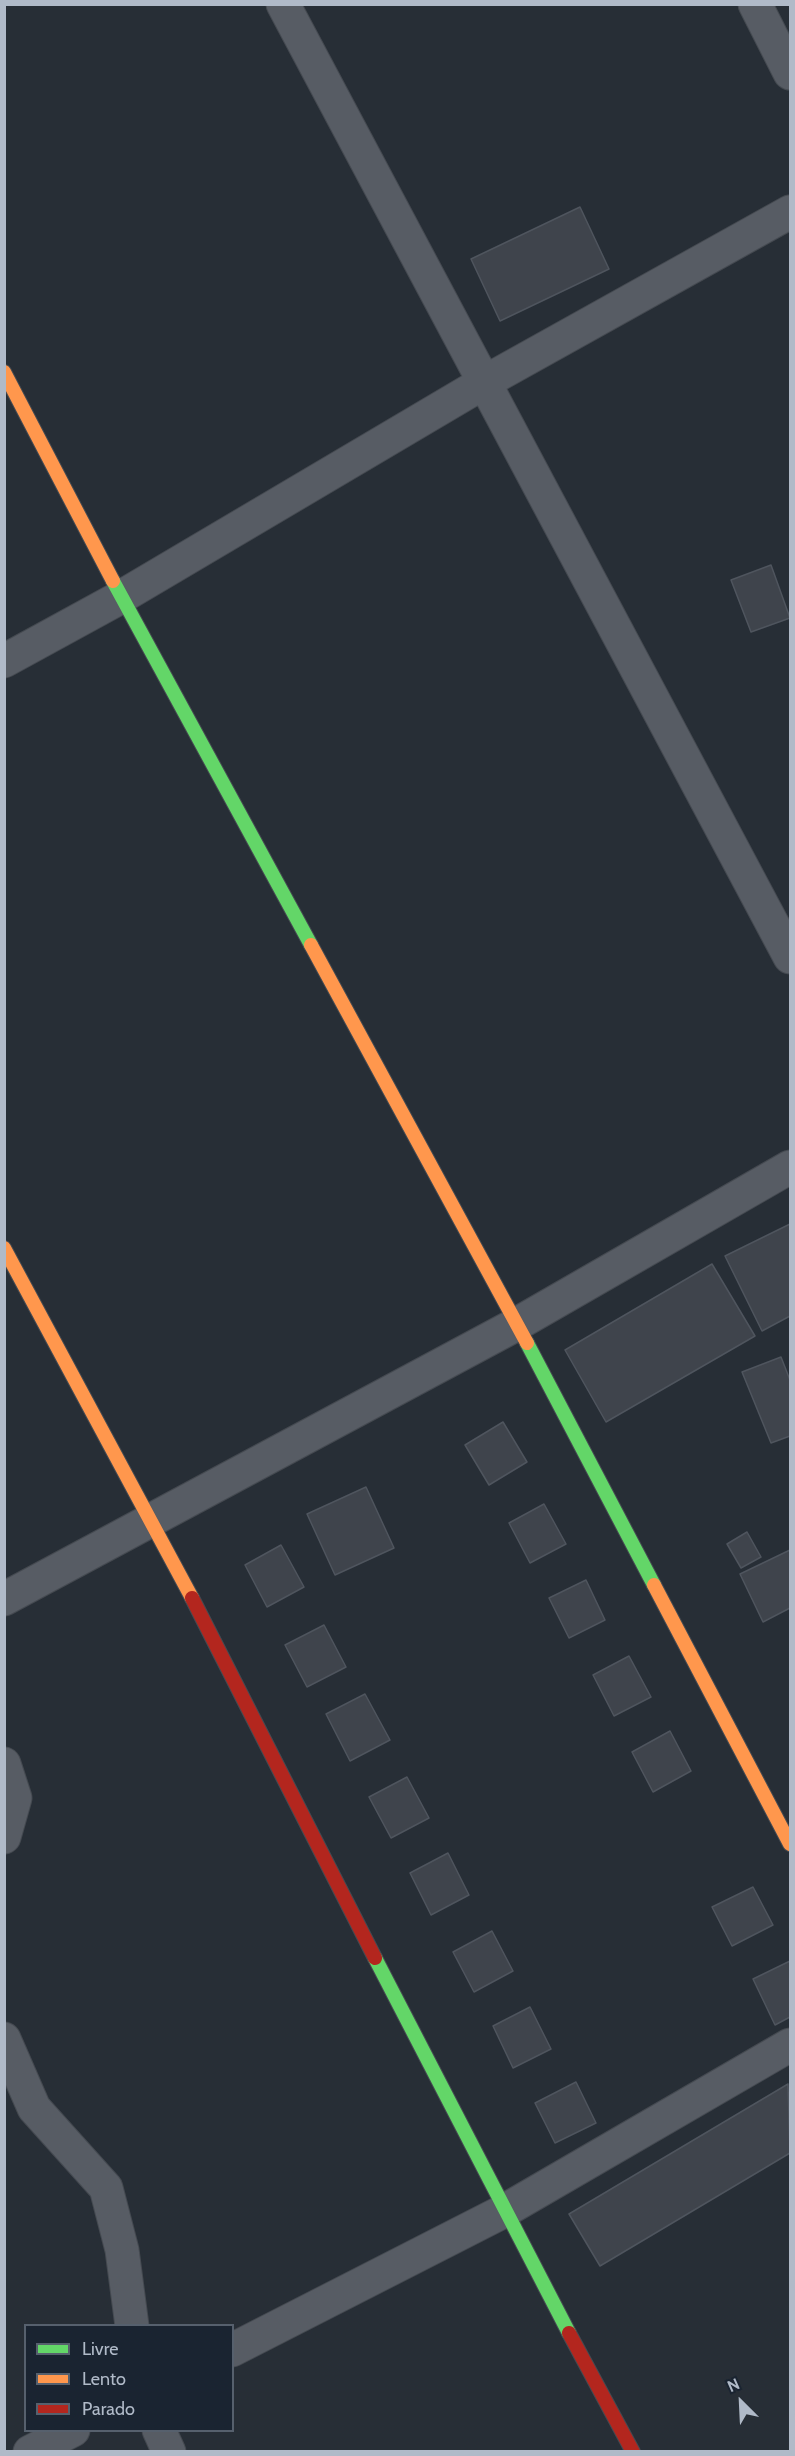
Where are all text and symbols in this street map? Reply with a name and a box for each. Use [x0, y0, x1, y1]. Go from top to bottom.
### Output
legend [24, 2324, 234, 2432]
text: Livre [82, 2338, 118, 2360]
text: Lento [82, 2368, 126, 2390]
north arrow [711, 2372, 771, 2432]
text: N [724, 2374, 743, 2396]
text: Parado [82, 2398, 135, 2420]

